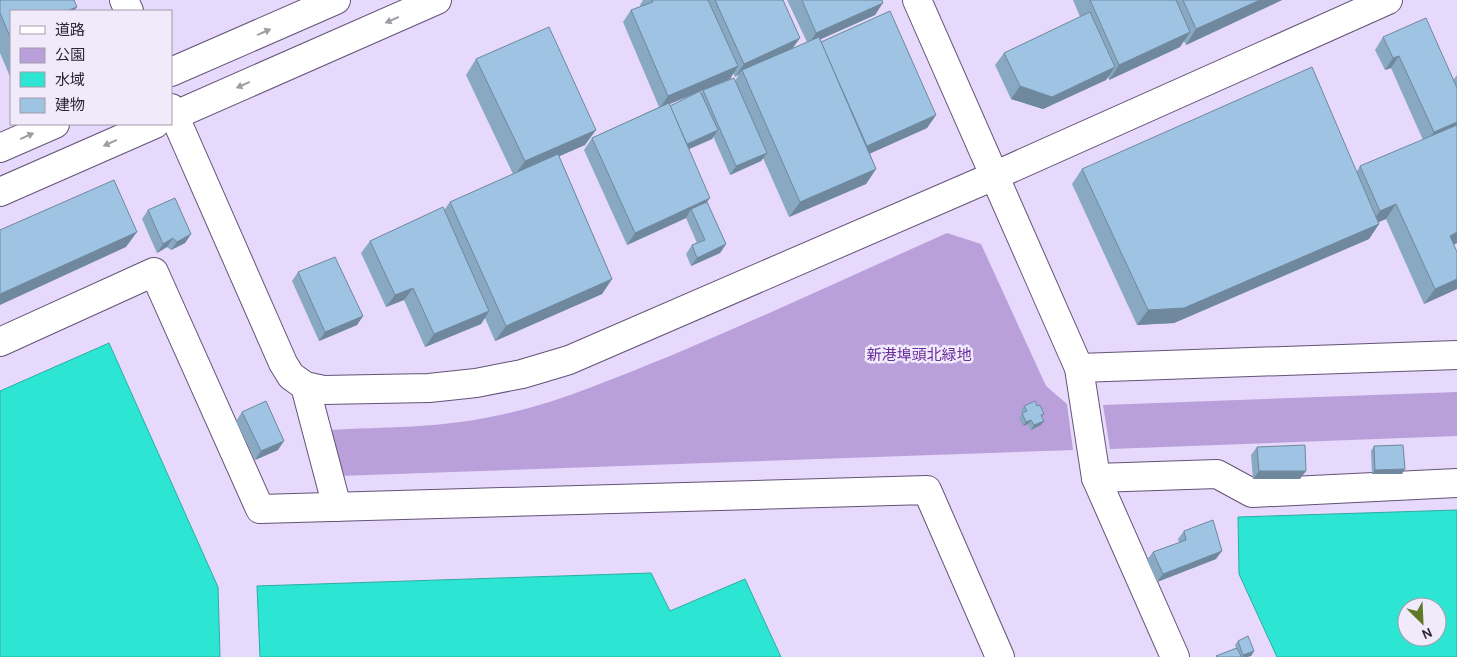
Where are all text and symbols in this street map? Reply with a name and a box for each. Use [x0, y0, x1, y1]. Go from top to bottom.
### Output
legend [10, 10, 172, 125]
one-way arrow [385, 16, 399, 24]
text: 道路 [55, 21, 85, 39]
one-way arrow [257, 27, 271, 35]
text: 公園 [55, 46, 85, 64]
text: 水域 [55, 71, 85, 89]
one-way arrow [236, 81, 251, 89]
text: 建物 [55, 96, 85, 114]
one-way arrow [20, 131, 34, 139]
one-way arrow [103, 140, 117, 148]
park label: 新港埠頭北緑地 [866, 346, 972, 364]
north arrow [1397, 597, 1447, 647]
text: N [1419, 624, 1435, 643]

